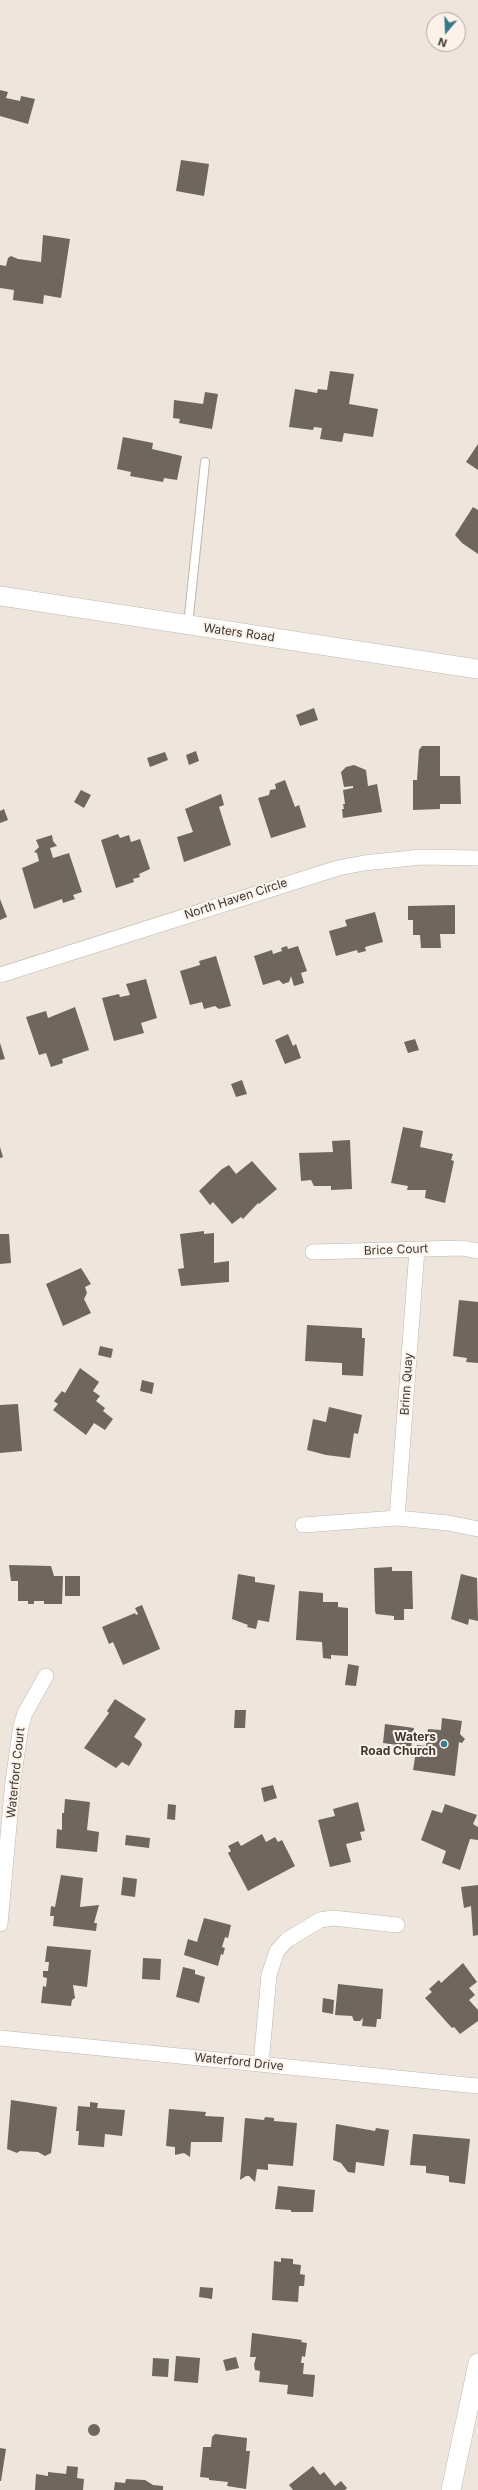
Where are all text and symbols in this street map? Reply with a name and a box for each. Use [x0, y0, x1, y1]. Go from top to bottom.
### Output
north arrow [426, 12, 466, 52]
text: N [436, 34, 449, 50]
street label: Waters Road [202, 621, 276, 645]
street label: North Haven Circle [183, 876, 289, 922]
street label: Brice Court [364, 1242, 428, 1258]
street label: Brinn Quay [398, 1352, 416, 1416]
street label: Waterford Court [4, 1727, 28, 1819]
place label: Waters Road Church [360, 1730, 436, 1758]
marker: Waters Road Church [439, 1739, 449, 1749]
street label: Waterford Drive [194, 2050, 284, 2074]

